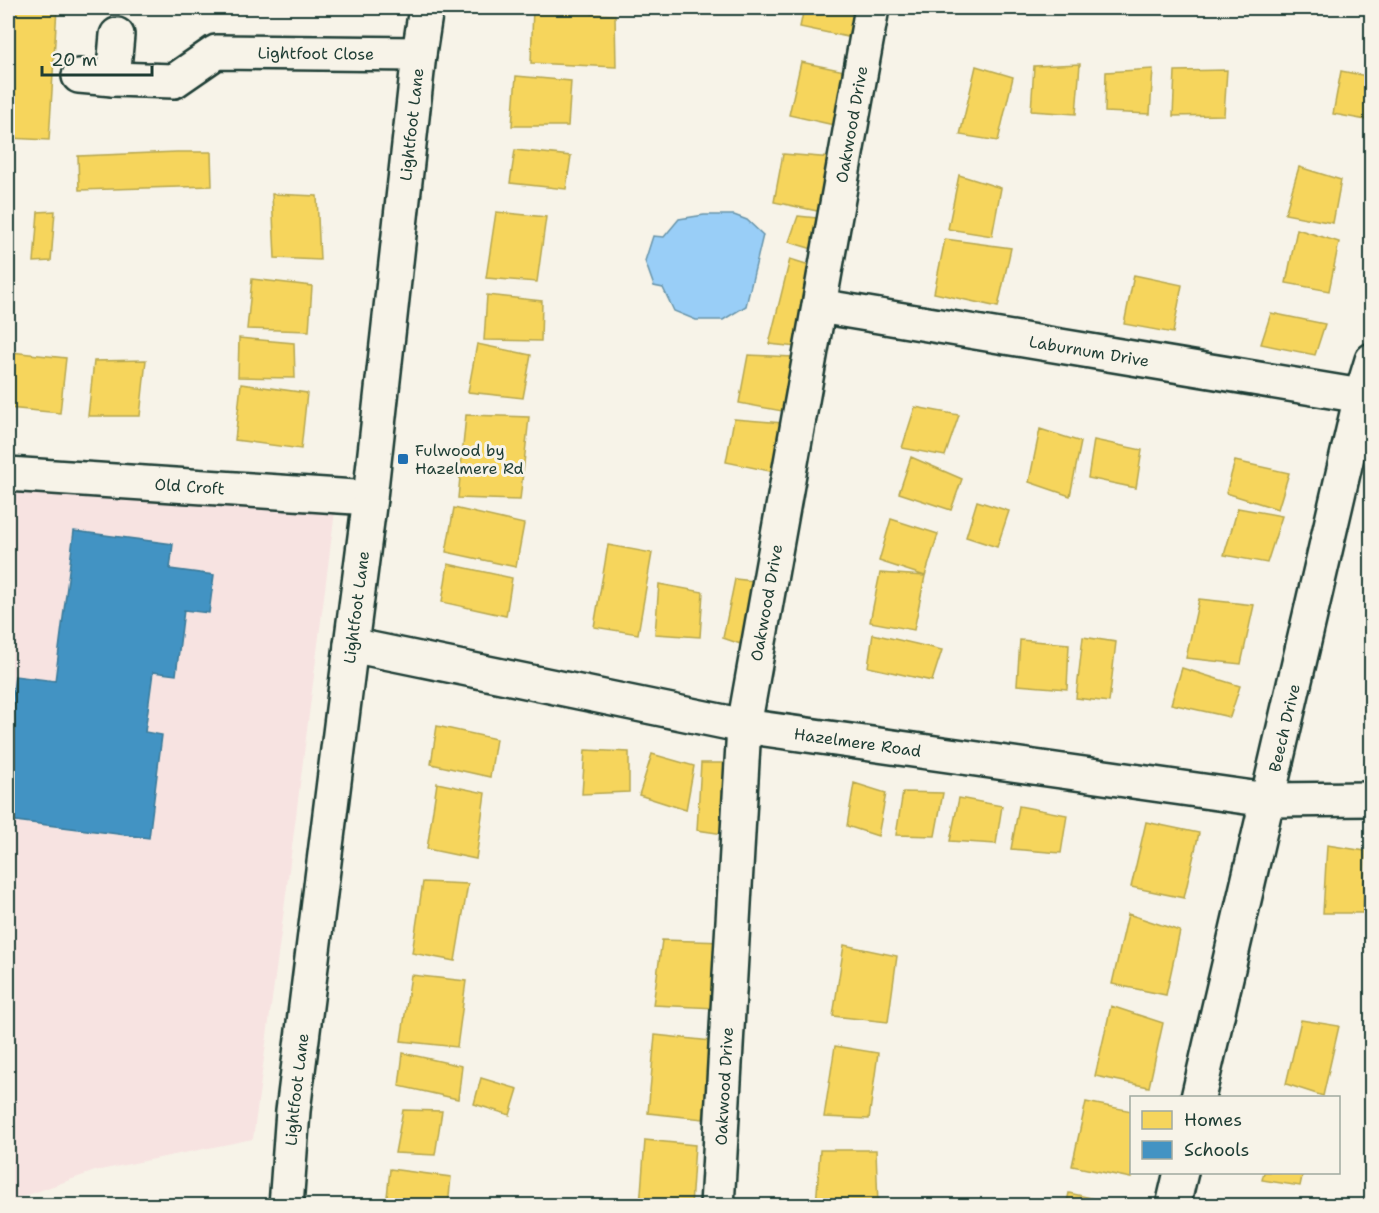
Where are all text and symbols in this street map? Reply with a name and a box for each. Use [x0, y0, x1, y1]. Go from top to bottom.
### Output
scale bar [42, 39, 152, 77]
street label: Lightfoot Close [257, 42, 374, 65]
text: 20 m [51, 48, 97, 72]
street label: Oakwood Drive [831, 64, 873, 184]
street label: Lightfoot Lane [395, 67, 428, 182]
street label: Laburnum Drive [1028, 331, 1151, 372]
place label: Fulwood by Hazelmere Rd [415, 440, 524, 479]
marker: Fulwood by Hazelmere Rd [396, 452, 410, 466]
street label: Old Croft [154, 474, 225, 499]
street label: Oakwood Drive [746, 543, 787, 663]
street label: Lightfoot Lane [339, 550, 374, 665]
street label: Beech Drive [1264, 682, 1305, 774]
street label: Hazelmere Road [793, 723, 922, 762]
street label: Oakwood Drive [710, 1026, 738, 1146]
street label: Lightfoot Lane [280, 1032, 314, 1147]
legend [1130, 1096, 1340, 1174]
text: Homes [1184, 1108, 1242, 1132]
text: Schools [1184, 1138, 1250, 1162]

